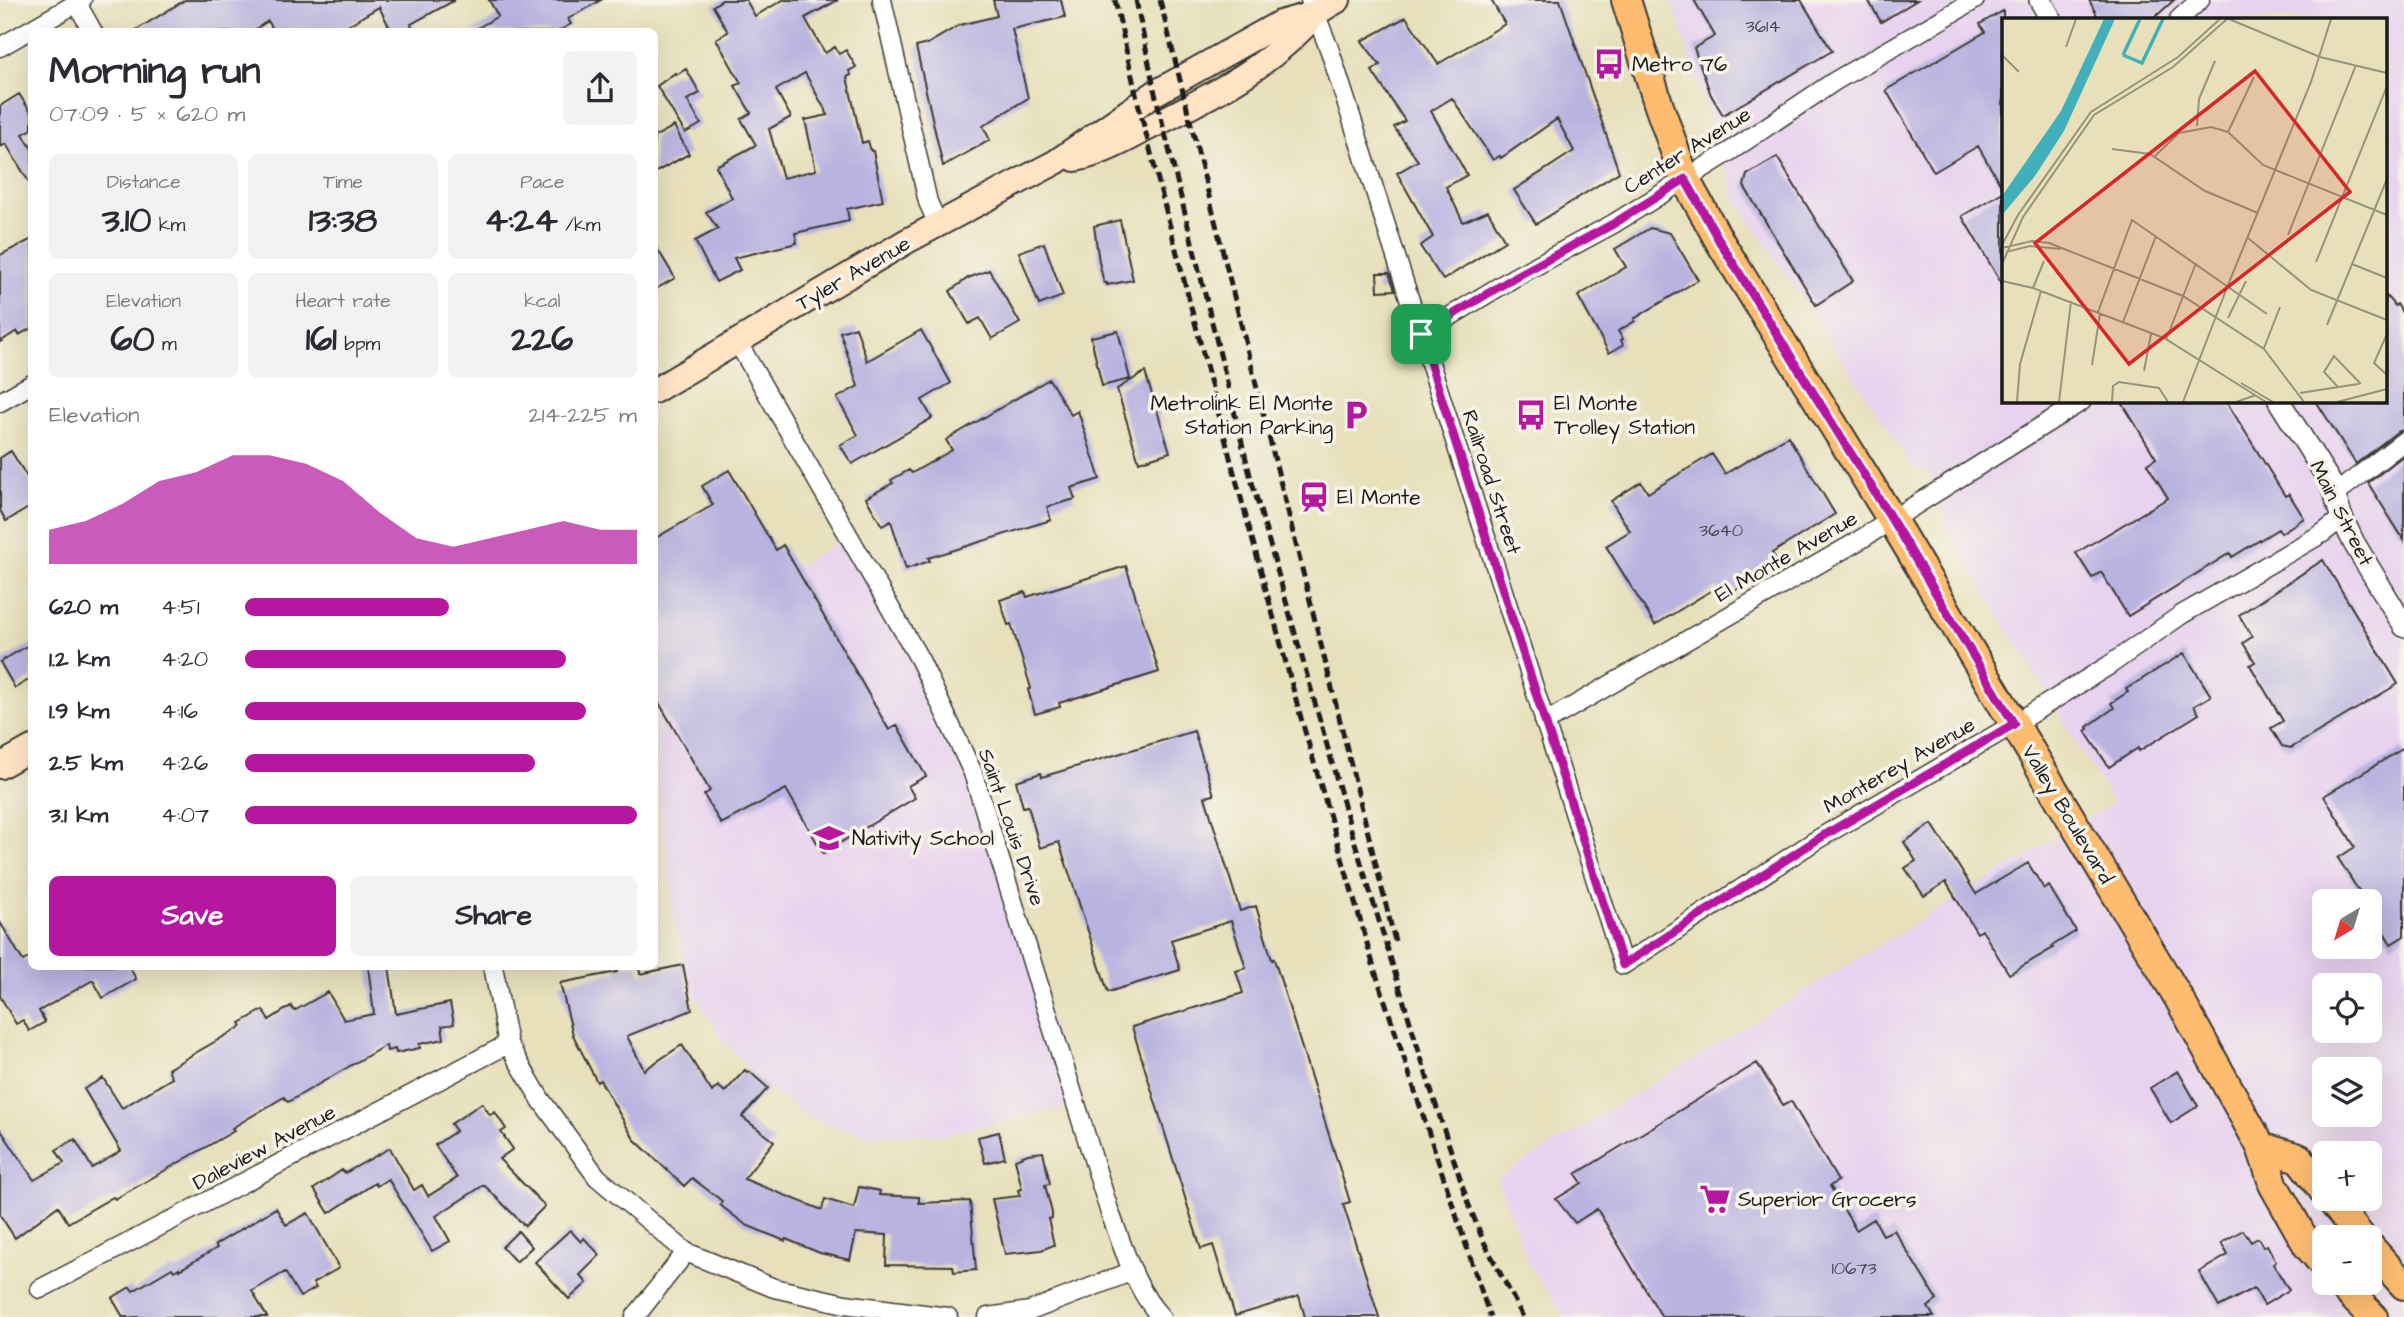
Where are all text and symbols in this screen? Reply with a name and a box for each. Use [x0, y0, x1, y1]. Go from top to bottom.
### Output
house number: 3614 [1746, 14, 1781, 39]
inset map [2002, 18, 2386, 402]
text: Morning run [49, 46, 261, 98]
bus stop icon: Metro 76 [1592, 47, 1626, 81]
place label: Metro 76 [1632, 50, 1727, 79]
button: share [563, 51, 637, 125]
text: 07:09 · 5 × 620 m [49, 98, 246, 130]
street label: Center Avenue [1618, 100, 1756, 201]
text: Distance [107, 169, 181, 196]
text: Time [323, 169, 363, 196]
text: Pace [520, 169, 564, 196]
text: 3.10 [102, 196, 151, 245]
text: 13:38 [309, 196, 377, 245]
text: 4:24 [484, 196, 558, 245]
text: km [151, 212, 185, 239]
text: /km [558, 212, 600, 239]
street label: Tyler Avenue [791, 229, 917, 320]
text: Elevation [106, 288, 181, 315]
text: Heart rate [295, 288, 391, 315]
text: kcal [524, 288, 561, 315]
pin [1391, 304, 1451, 364]
text: 60 [110, 315, 154, 364]
text: 161 [306, 315, 337, 364]
text: 226 [511, 315, 573, 364]
icon: arrive [1402, 315, 1440, 353]
text: m [154, 331, 177, 358]
text: bpm [337, 331, 380, 358]
place label: Metrolink El Monte Station Parking [1150, 389, 1333, 444]
place label: El Monte Trolley Station [1554, 389, 1695, 444]
parking icon: Metrolink El Monte Station Parking [1339, 398, 1373, 432]
bus stop icon: El Monte Trolley Station [1514, 398, 1548, 432]
text: Elevation [49, 399, 140, 431]
text: 214–225 m [528, 399, 637, 431]
street label: Railroad Street [1455, 406, 1529, 559]
street label: Main Street [2303, 455, 2381, 571]
station icon: El Monte [1297, 480, 1331, 514]
place label: El Monte [1337, 483, 1421, 512]
street label: El Monte Avenue [1710, 504, 1863, 609]
house number: 3640 [1699, 518, 1743, 543]
text: 620 m [49, 591, 118, 623]
text: 4:51 [161, 591, 200, 623]
text: 1.2 km [49, 643, 110, 675]
text: 4:20 [161, 643, 208, 675]
text: 1.9 km [49, 695, 110, 727]
text: 4:16 [161, 695, 198, 727]
street label: Monterey Avenue [1818, 710, 1981, 822]
street label: Valley Boulevard [2013, 739, 2121, 891]
street label: Saint Louis Drive [971, 745, 1052, 910]
text: 2.5 km [49, 747, 123, 779]
text: 4:26 [161, 747, 208, 779]
text: 3.1 km [49, 799, 108, 831]
text: 4:07 [161, 799, 209, 831]
school or university icon: Nativity School [812, 821, 846, 855]
place label: Nativity School [852, 824, 994, 855]
button: Save [49, 876, 336, 956]
button: Share [350, 876, 637, 956]
north arrow [2312, 889, 2382, 959]
map controls [2312, 889, 2382, 1295]
button: locate [2312, 973, 2382, 1043]
button: layers [2312, 1057, 2382, 1127]
street label: Daleview Avenue [188, 1098, 341, 1197]
button: + [2312, 1141, 2382, 1211]
supermarket icon: Superior Grocers [1698, 1182, 1732, 1216]
place label: Superior Grocers [1738, 1185, 1917, 1215]
button: − [2312, 1225, 2382, 1295]
house number: 10673 [1831, 1256, 1877, 1281]

